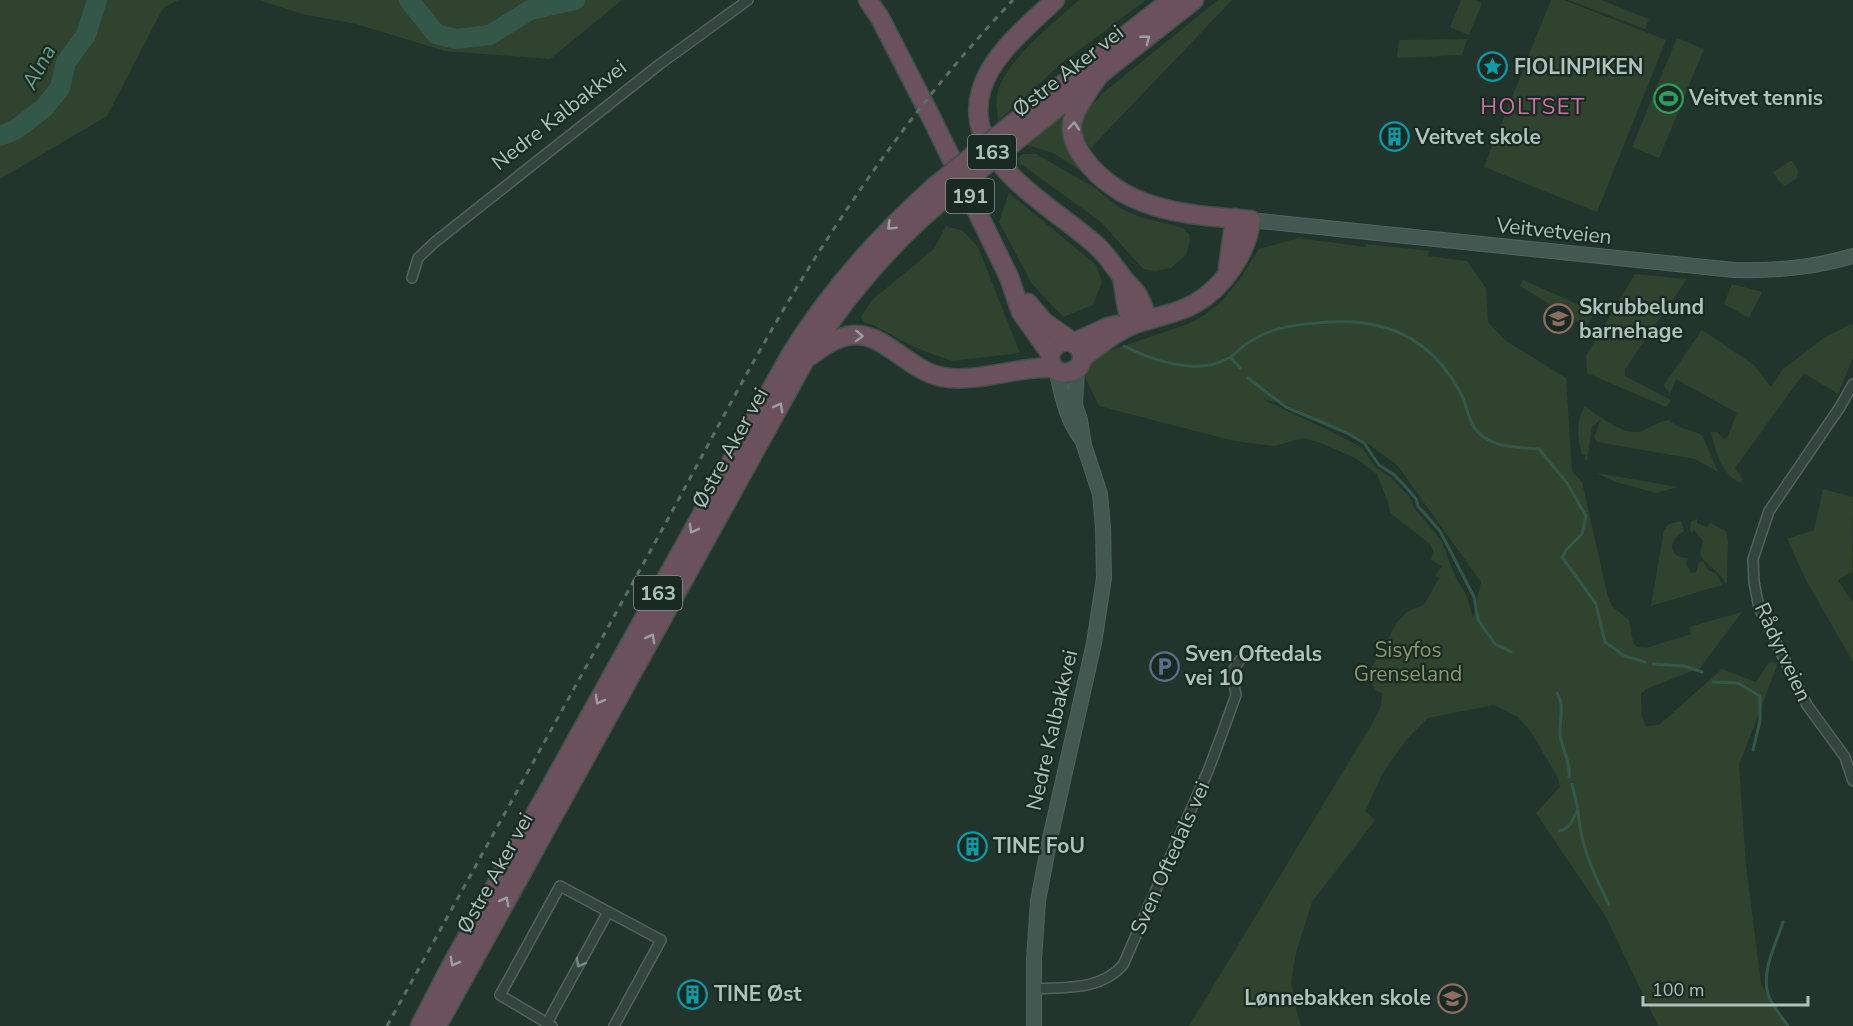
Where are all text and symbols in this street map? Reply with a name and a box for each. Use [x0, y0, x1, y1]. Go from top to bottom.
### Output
street label: Østre Aker vei [1007, 19, 1129, 123]
one-way arrow [1139, 36, 1150, 47]
water label: Alna [14, 39, 63, 96]
place icon: FIOLINPIKEN [1477, 51, 1509, 83]
street label: Nedre Kalbakkvei [486, 53, 632, 177]
place label: FIOLINPIKEN [1514, 53, 1643, 81]
sports icon: Veitvet tennis [1652, 82, 1684, 114]
place label: Veitvet tennis [1688, 84, 1823, 112]
district label: HOLTSET [1480, 92, 1586, 122]
one-way arrow [1067, 121, 1080, 130]
building icon: Veitvet skole [1378, 121, 1410, 153]
place label: Veitvet skole [1414, 123, 1541, 151]
road number: 163 [968, 135, 1016, 169]
road number: 191 [946, 179, 994, 213]
street label: Veitvetveien [1494, 211, 1613, 251]
one-way arrow [887, 219, 898, 230]
place label: Skrubbelund barnehage [1579, 293, 1704, 345]
school or university icon: Skrubbelund barnehage [1542, 303, 1574, 335]
one-way arrow [854, 330, 863, 342]
street label: Østre Aker vei [685, 383, 775, 513]
one-way arrow [771, 403, 783, 413]
one-way arrow [689, 523, 701, 533]
road number: 163 [634, 576, 682, 610]
street label: Rådyrveien [1748, 598, 1818, 706]
one-way arrow [643, 634, 655, 645]
park label: Sisyfos Grenseland [1354, 636, 1462, 688]
place label: Sven Oftedals vei 10 [1184, 640, 1322, 692]
street label: Nedre Kalbakkvei [1020, 647, 1084, 813]
parking icon: Sven Oftedals vei 10 [1148, 650, 1180, 682]
one-way arrow [595, 694, 606, 704]
street label: Sven Oftedals vei [1124, 777, 1216, 939]
street label: Østre Aker vei [450, 808, 540, 938]
building icon: TINE FoU [956, 830, 988, 862]
place label: TINE FoU [993, 832, 1085, 860]
one-way arrow [498, 897, 509, 907]
one-way arrow [449, 956, 461, 966]
one-way arrow [576, 957, 587, 967]
scale bar [1643, 969, 1808, 1007]
building icon: TINE Øst [677, 978, 709, 1010]
text: 100 m [1652, 978, 1704, 1002]
place label: TINE Øst [714, 980, 802, 1008]
school or university icon: Lønnebakken skole [1436, 982, 1468, 1014]
place label: Lønnebakken skole [1244, 984, 1431, 1012]

